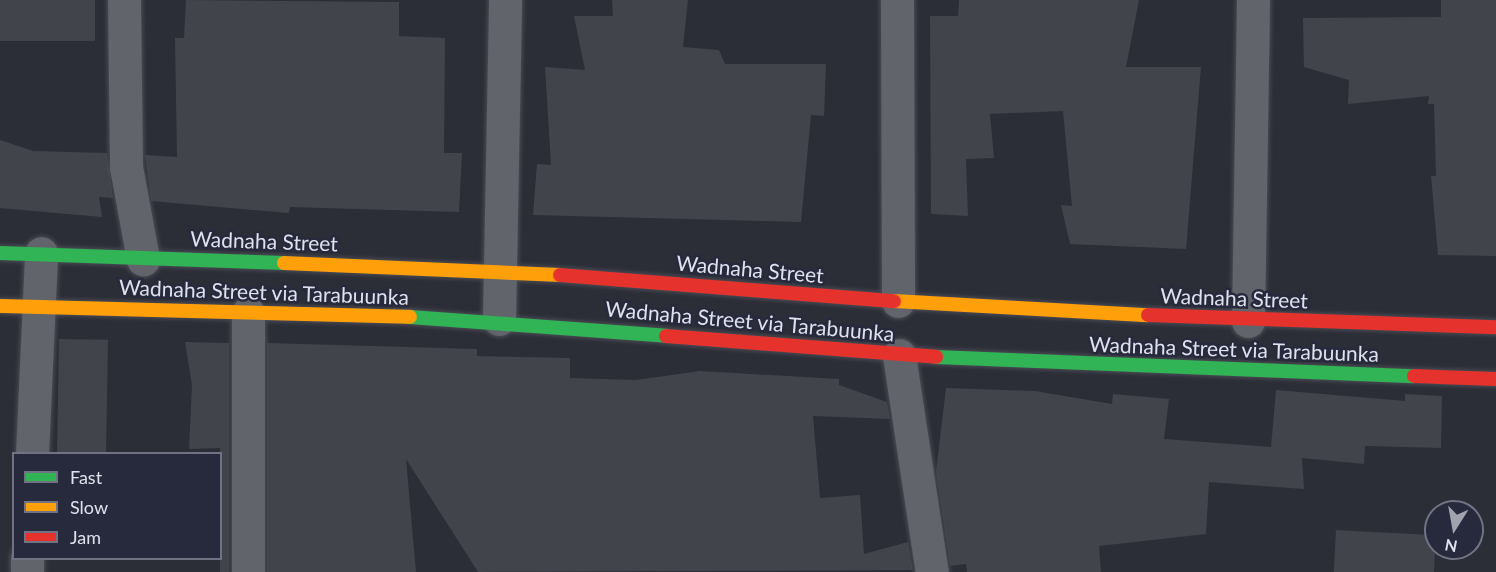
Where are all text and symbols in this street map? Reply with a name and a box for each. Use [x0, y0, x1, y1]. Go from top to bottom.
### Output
street label: Wadnaha Street [190, 226, 338, 256]
street label: Wadnaha Street [675, 250, 825, 288]
street label: Wadnaha Street via Tarabuunka [118, 274, 410, 310]
street label: Wadnaha Street [1160, 283, 1308, 313]
street label: Wadnaha Street via Tarabuunka [604, 296, 896, 346]
street label: Wadnaha Street via Tarabuunka [1088, 331, 1380, 367]
legend [12, 452, 222, 560]
text: Fast [70, 466, 102, 488]
text: Slow [70, 496, 108, 518]
north arrow [1424, 500, 1484, 560]
text: Jam [70, 526, 101, 548]
text: N [1443, 536, 1459, 557]

